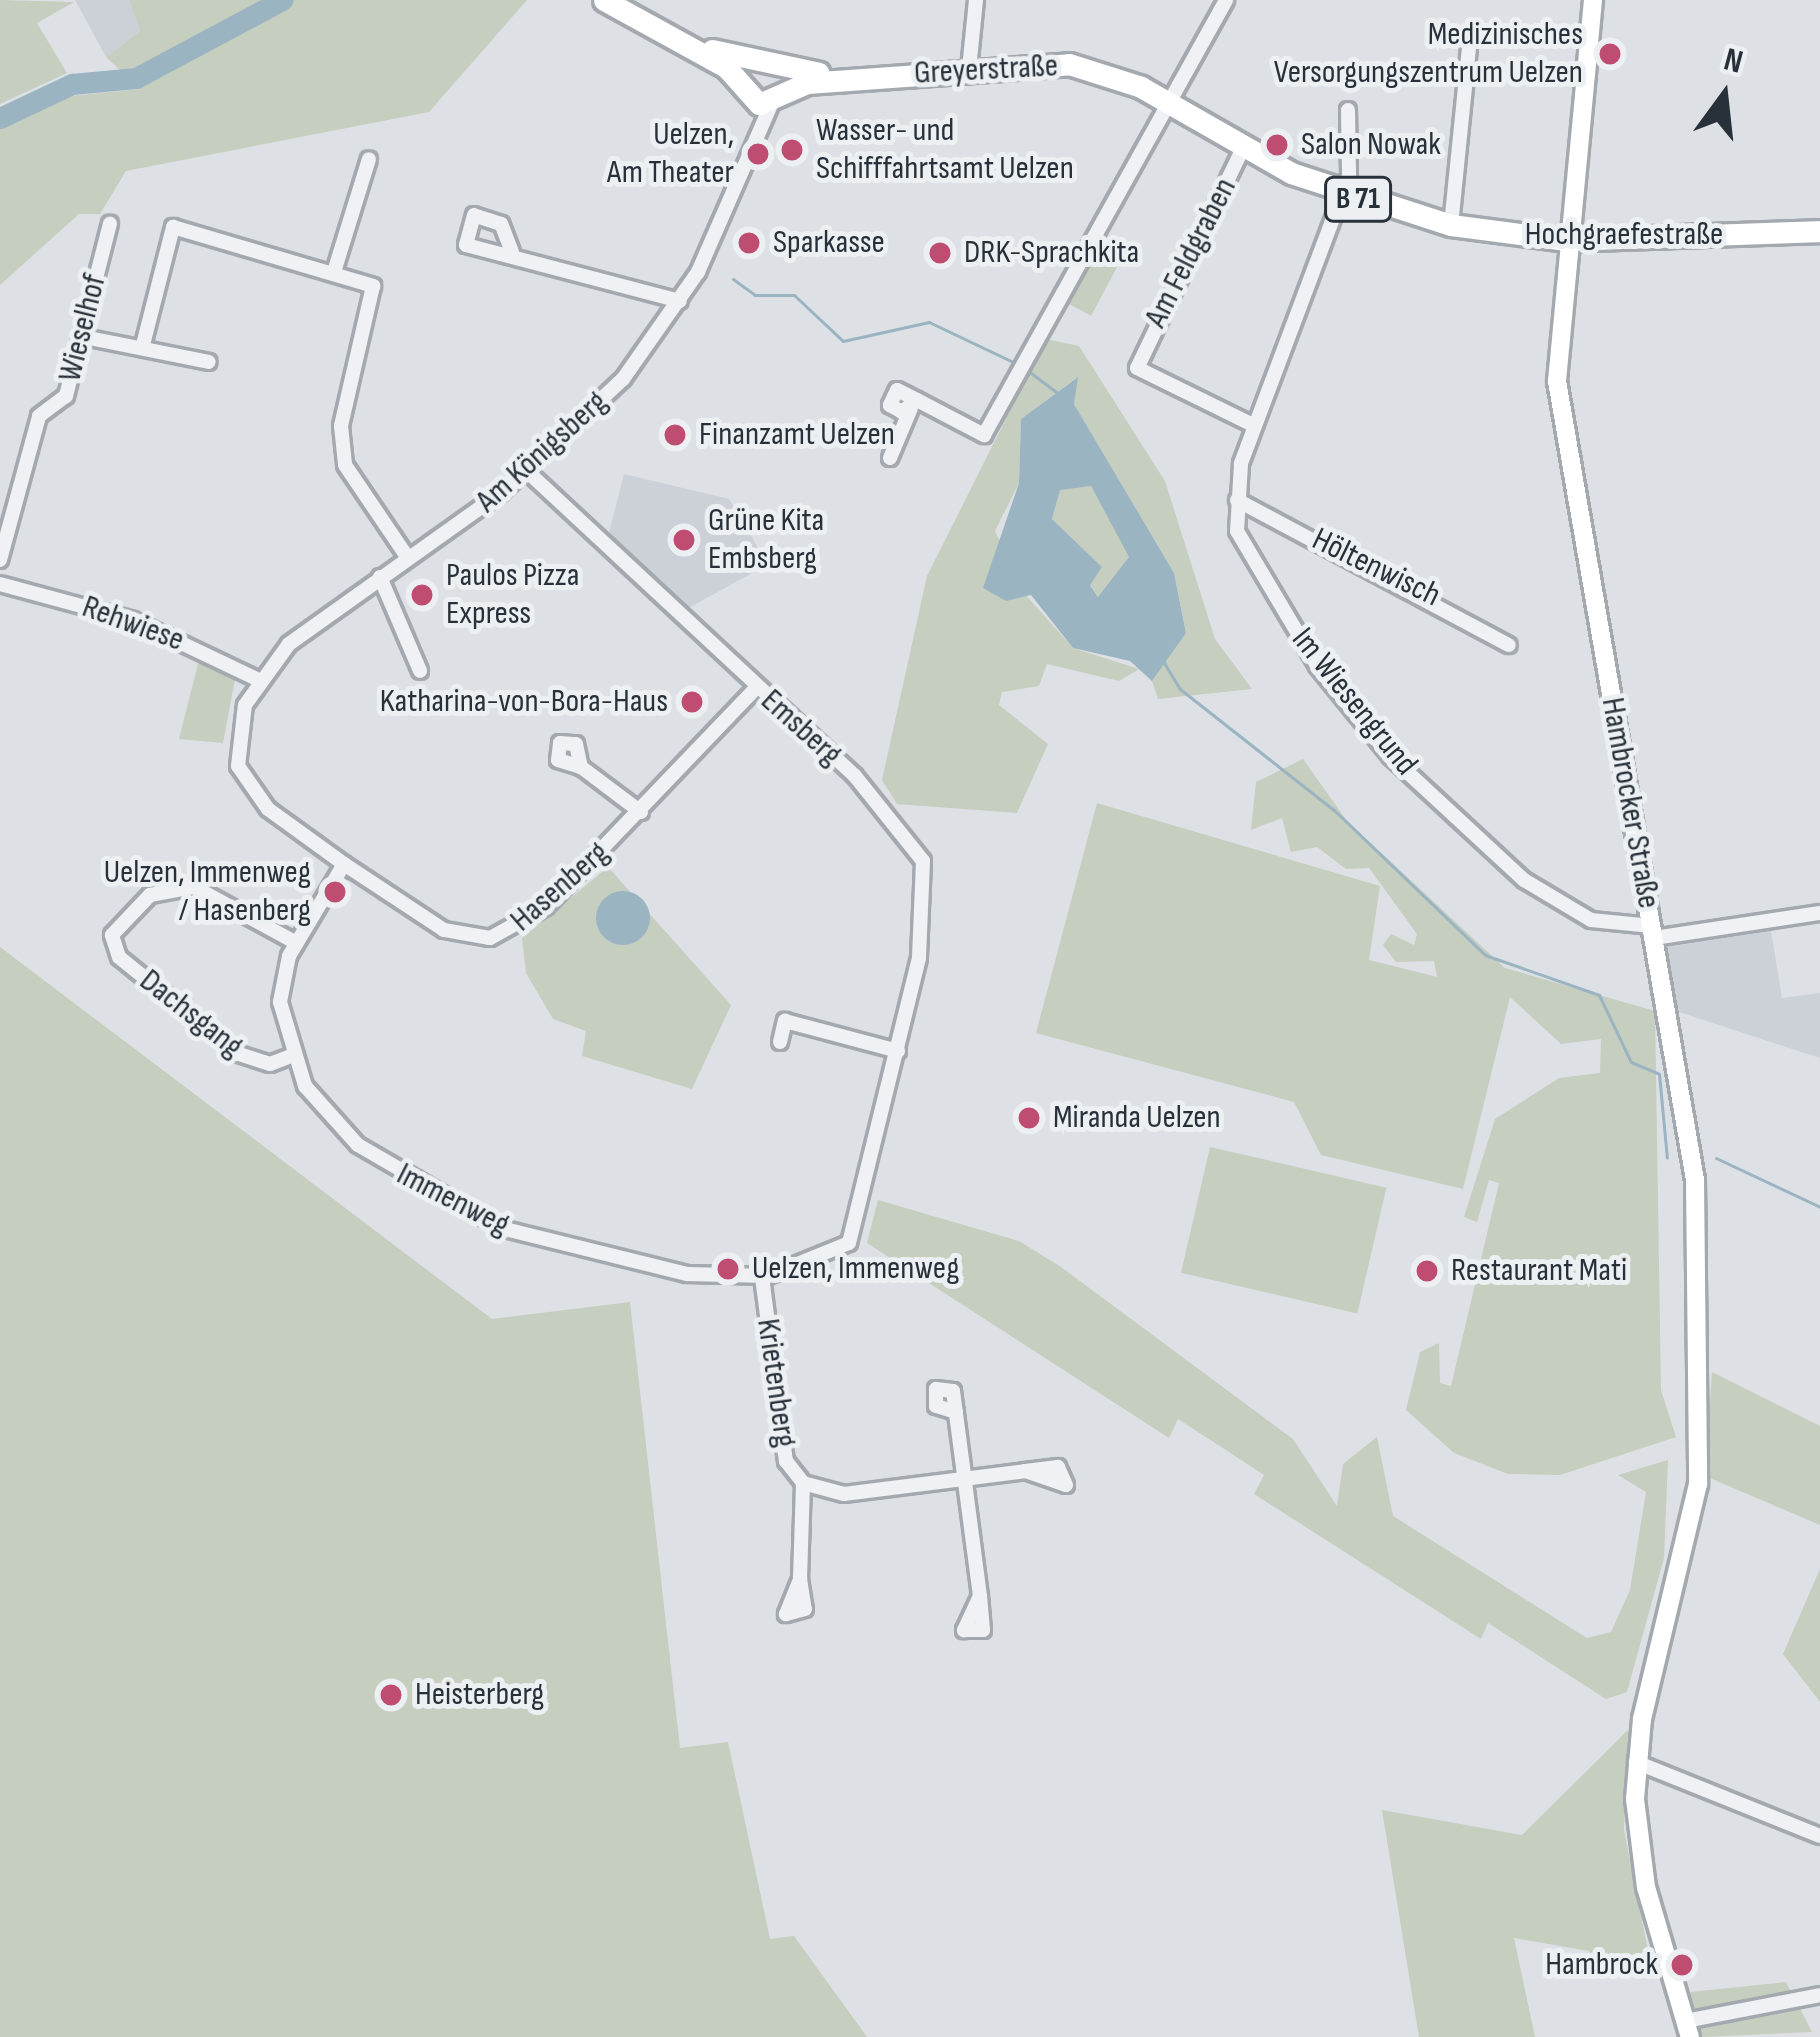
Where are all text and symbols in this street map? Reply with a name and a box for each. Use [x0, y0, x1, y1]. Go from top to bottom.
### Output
place label: Medizinisches Versorgungszentrum Uelzen [1274, 15, 1583, 93]
north arrow [1664, 36, 1784, 156]
marker: Medizinisches Versorgungszentrum Uelzen [1594, 38, 1626, 70]
text: N [1720, 40, 1747, 83]
street label: Greyerstraße [913, 46, 1059, 94]
place label: Wasser- und Schifffahrtsamt Uelzen [816, 111, 1074, 189]
place label: Uelzen, Am Theater [607, 115, 734, 193]
place label: Salon Nowak [1301, 125, 1441, 165]
marker: Salon Nowak [1264, 132, 1290, 158]
marker: Wasser- und Schifffahrtsamt Uelzen [779, 137, 805, 163]
marker: Uelzen, Am Theater [745, 141, 771, 167]
street label: Am Feldgraben [1137, 172, 1245, 334]
road number: B 71 [1322, 175, 1394, 223]
street label: Hochgraefestraße [1525, 215, 1723, 255]
place label: Sparkasse [773, 223, 885, 263]
marker: Sparkasse [736, 230, 762, 256]
place label: DRK-Sprachkita [964, 233, 1139, 273]
marker: DRK-Sprachkita [927, 240, 953, 266]
street label: Wieselhof [51, 270, 115, 386]
street label: Am Königsberg [468, 383, 616, 521]
place label: Finanzamt Uelzen [699, 415, 895, 455]
marker: Finanzamt Uelzen [662, 422, 688, 448]
place label: Grüne Kita Embsberg [708, 501, 824, 579]
street label: Höltenwisch [1305, 520, 1447, 616]
marker: Grüne Kita Embsberg [671, 527, 697, 553]
place label: Paulos Pizza Express [446, 556, 579, 634]
marker: Paulos Pizza Express [409, 582, 435, 608]
street label: Rehwiese [77, 587, 189, 661]
street label: Im Wiesengrund [1283, 621, 1425, 783]
street label: Emsberg [752, 681, 850, 775]
place label: Katharina-von-Bora-Haus [380, 682, 668, 722]
marker: Katharina-von-Bora-Haus [679, 689, 705, 715]
street label: Hambrocker Straße [1592, 695, 1668, 911]
street label: Hasenberg [503, 834, 617, 940]
place label: Uelzen, Immenweg / Hasenberg [104, 853, 311, 931]
marker: Uelzen, Immenweg / Hasenberg [322, 879, 348, 905]
street label: Dachsgang [131, 961, 251, 1067]
place label: Miranda Uelzen [1053, 1098, 1221, 1138]
marker: Miranda Uelzen [1016, 1105, 1042, 1131]
street label: Immenweg [390, 1155, 516, 1245]
place label: Uelzen, Immenweg [752, 1249, 959, 1289]
place label: Restaurant Mati [1451, 1251, 1627, 1291]
marker: Uelzen, Immenweg [715, 1256, 741, 1282]
marker: Restaurant Mati [1414, 1258, 1440, 1284]
street label: Krietenberg [747, 1316, 805, 1450]
place label: Heisterberg [415, 1675, 544, 1715]
marker: Heisterberg [378, 1682, 404, 1708]
place label: Hambrock [1545, 1945, 1658, 1985]
marker: Hambrock [1669, 1952, 1695, 1978]

